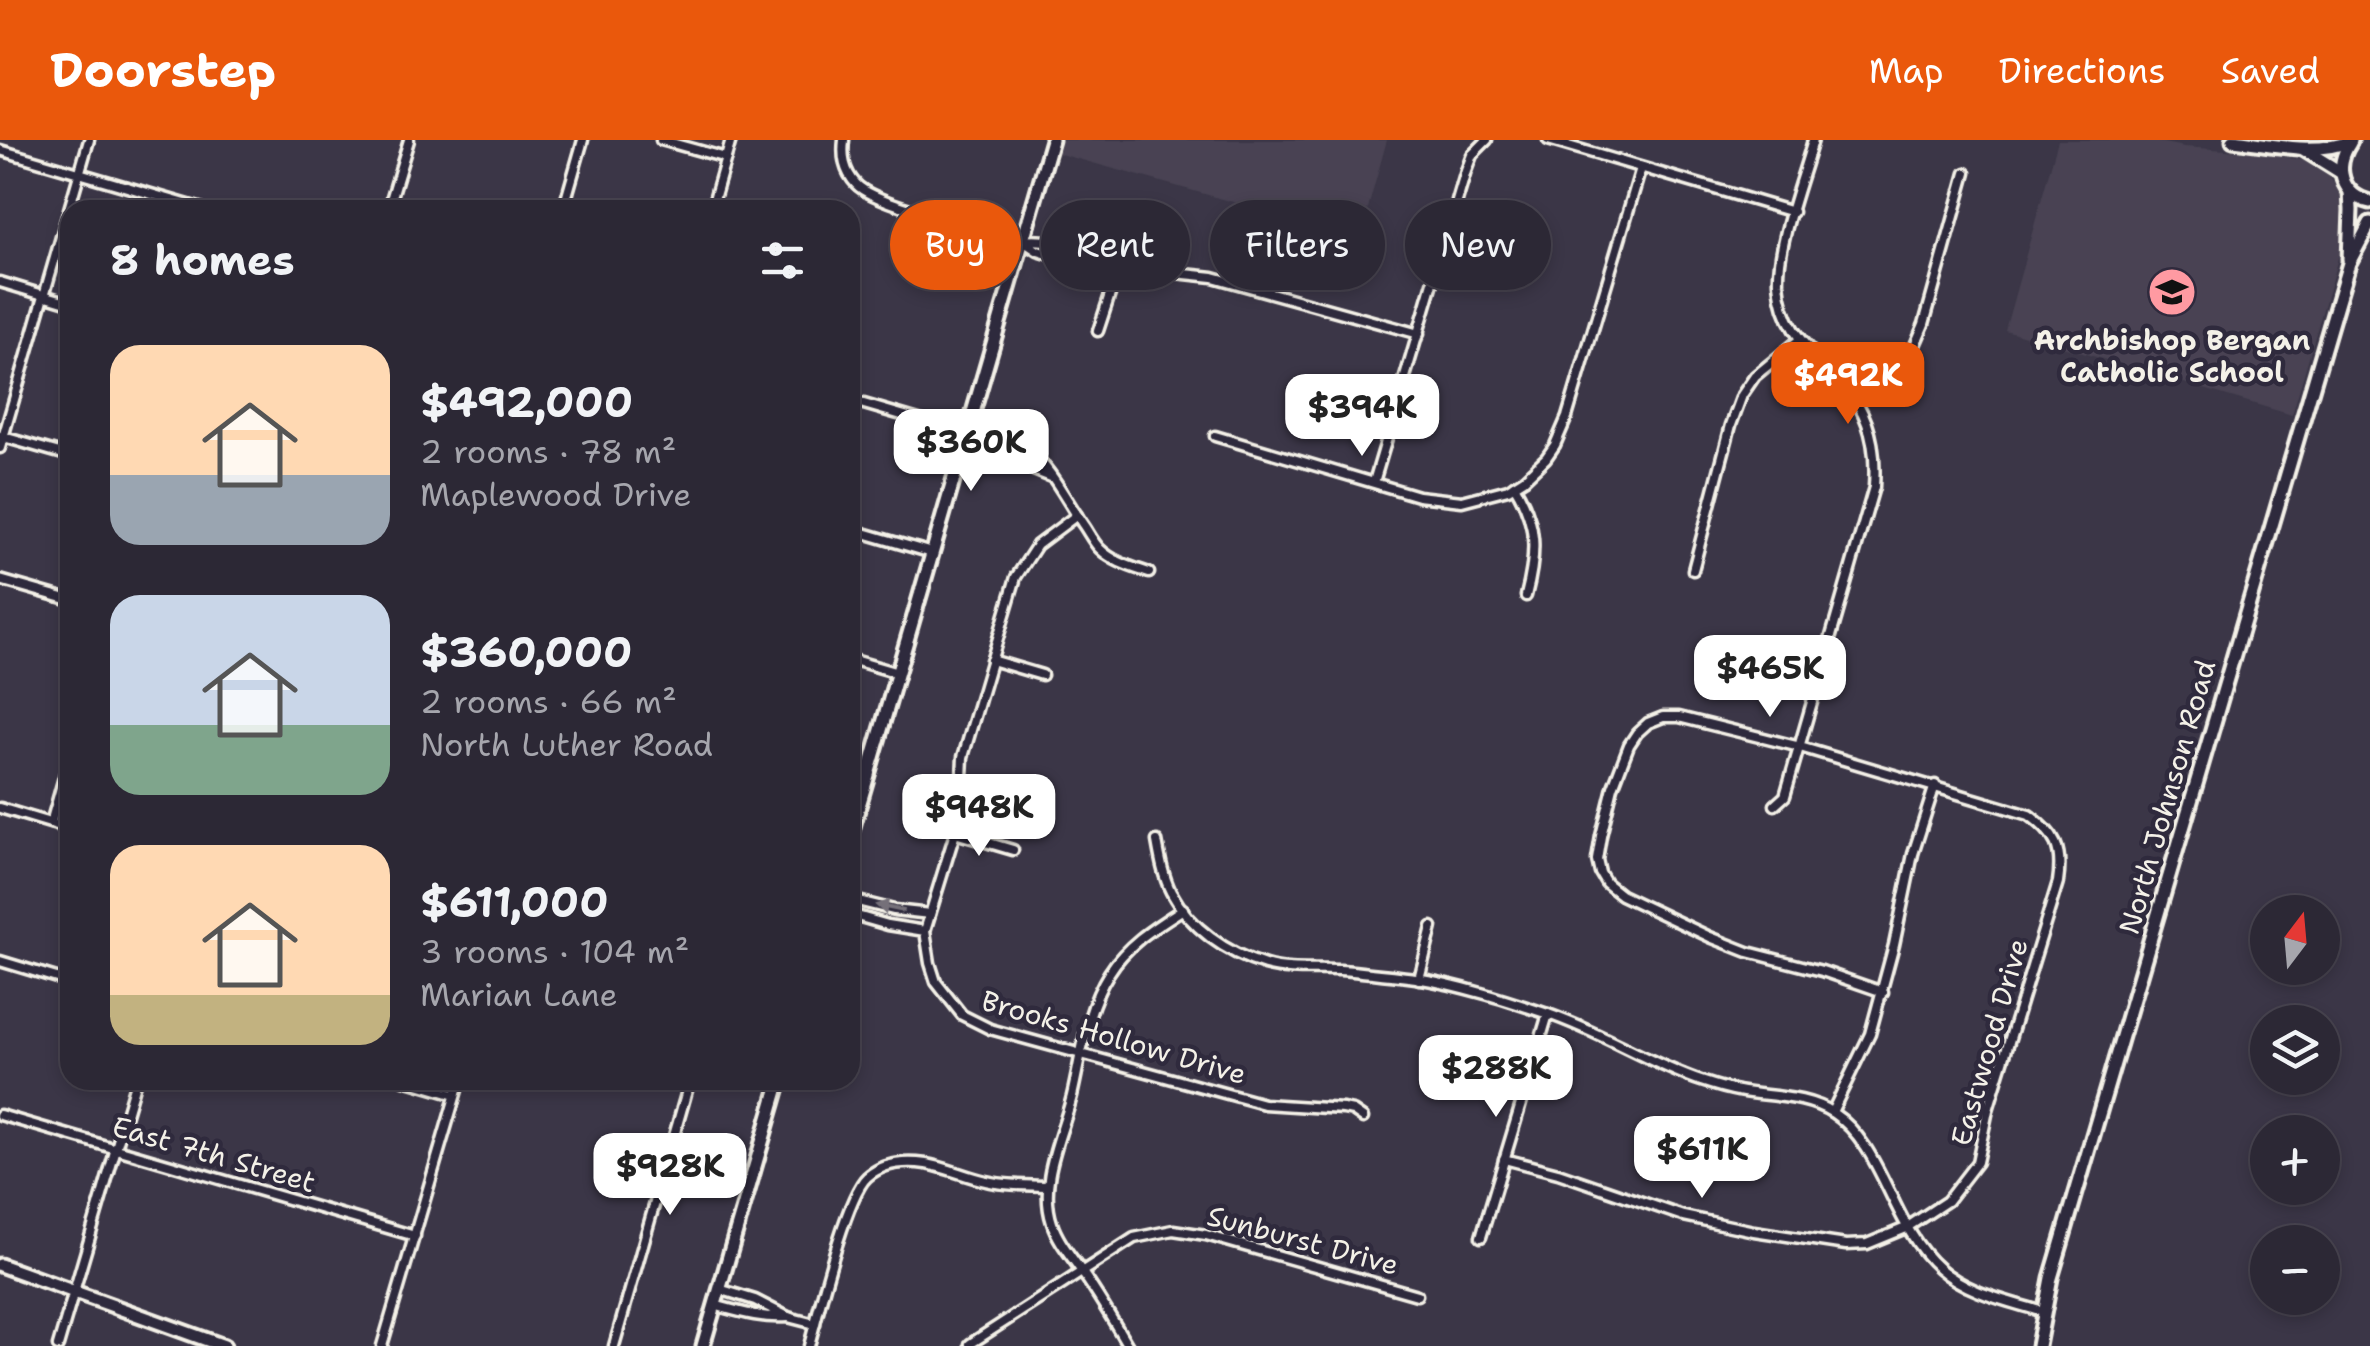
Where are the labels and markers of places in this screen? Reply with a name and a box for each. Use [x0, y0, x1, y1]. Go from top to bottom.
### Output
school or university icon: Archbishop Bergan Catholic School [2146, 266, 2198, 318]
place label: Archbishop Bergan Catholic School [2034, 321, 2310, 391]
pin: $492K [1778, 342, 1918, 427]
pin: $394K [1292, 374, 1432, 459]
pin: $360K [901, 409, 1041, 494]
pin: $465K [1700, 635, 1840, 720]
pin: $948K [909, 774, 1049, 859]
pin: $288K [1426, 1035, 1566, 1120]
pin: $611K [1632, 1116, 1772, 1201]
pin: $928K [600, 1133, 740, 1218]

